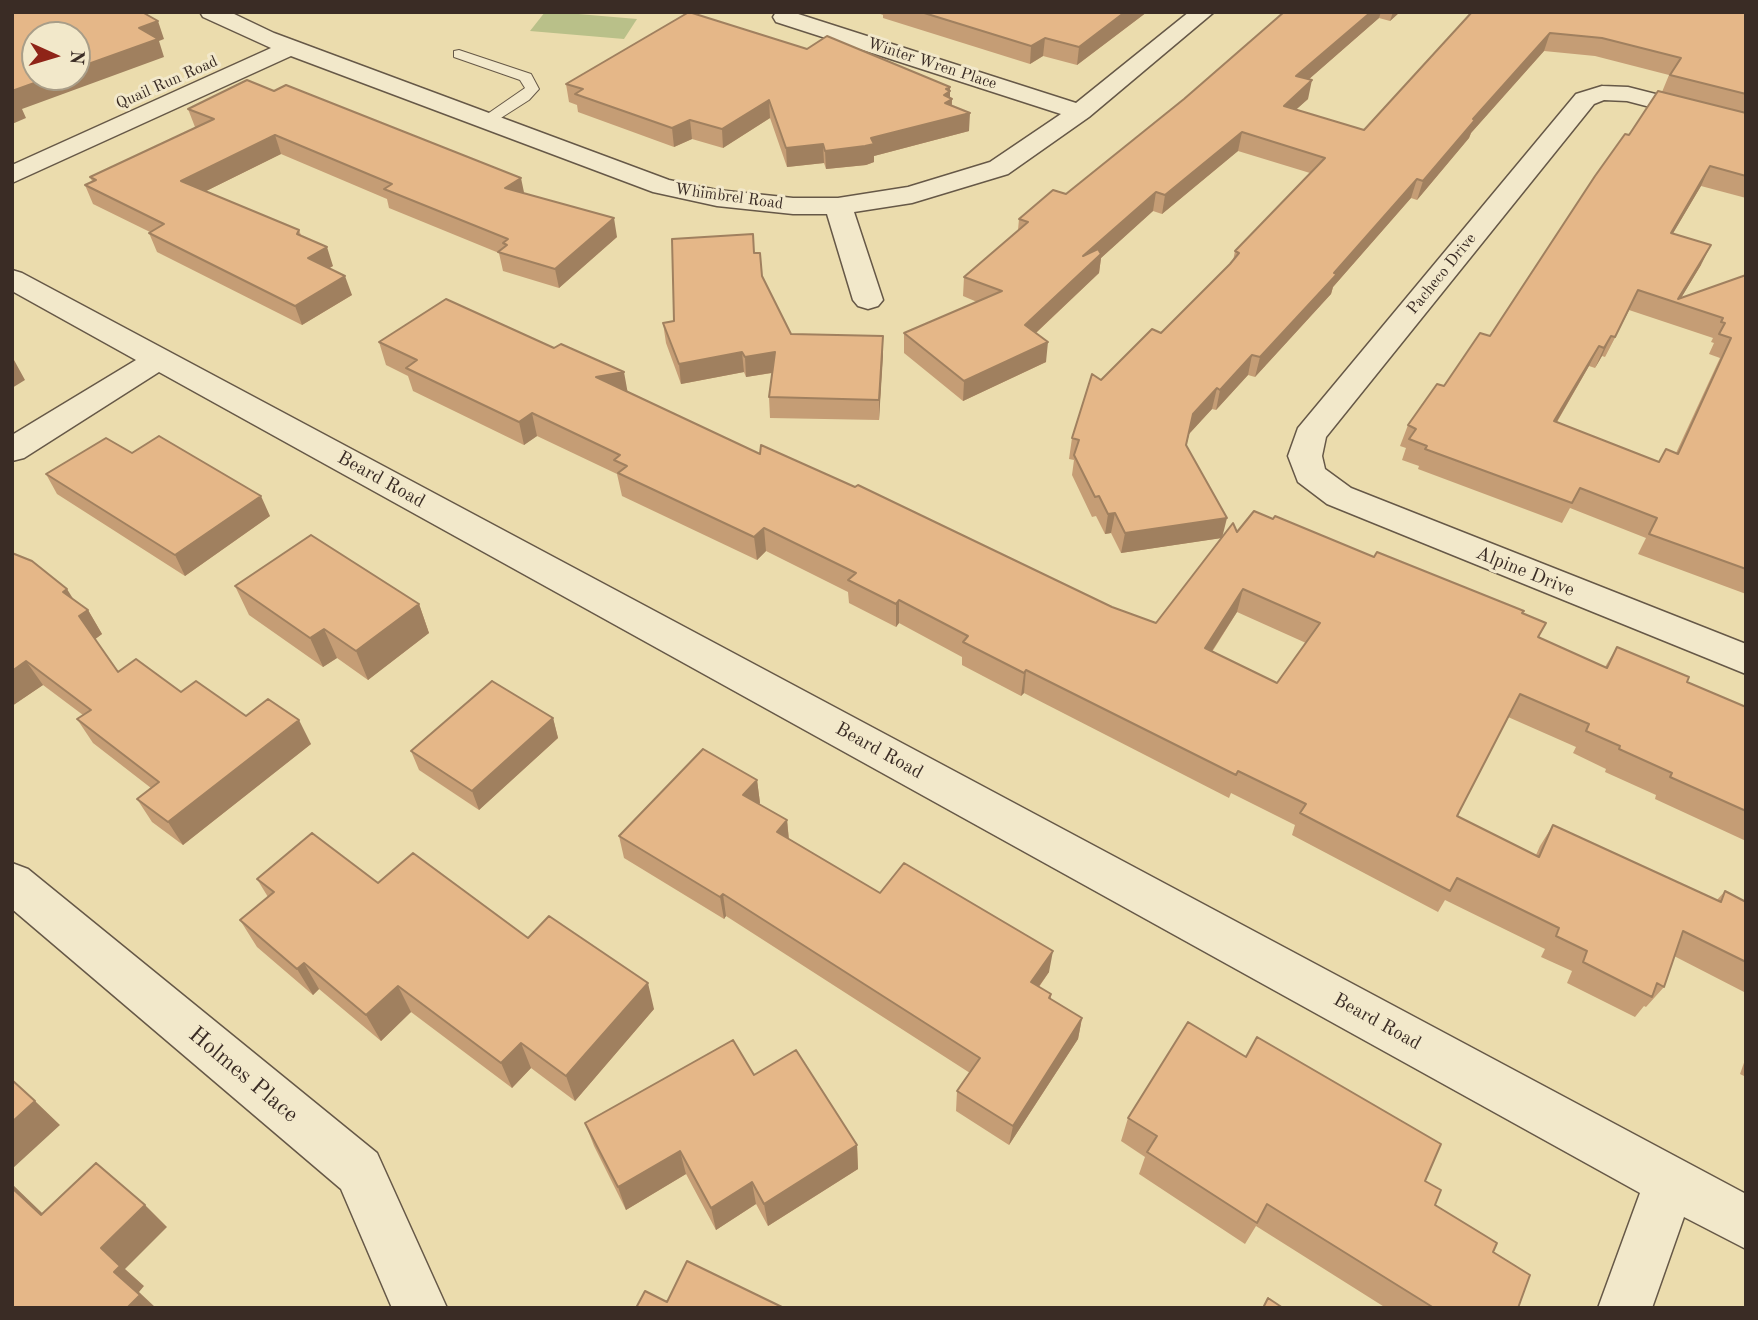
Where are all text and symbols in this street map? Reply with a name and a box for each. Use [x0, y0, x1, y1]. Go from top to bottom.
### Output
north arrow [21, 21, 91, 91]
street label: Winter Wren Place [865, 34, 999, 94]
text: N [65, 49, 85, 65]
street label: Quail Run Road [113, 52, 221, 114]
street label: Whimbrel Road [674, 180, 784, 214]
street label: Pacheco Drive [1403, 230, 1481, 318]
street label: Beard Road [333, 447, 429, 513]
street label: Alpine Drive [1472, 542, 1578, 602]
street label: Beard Road [831, 718, 927, 784]
street label: Beard Road [1329, 989, 1425, 1055]
street label: Holmes Place [182, 1021, 304, 1129]

